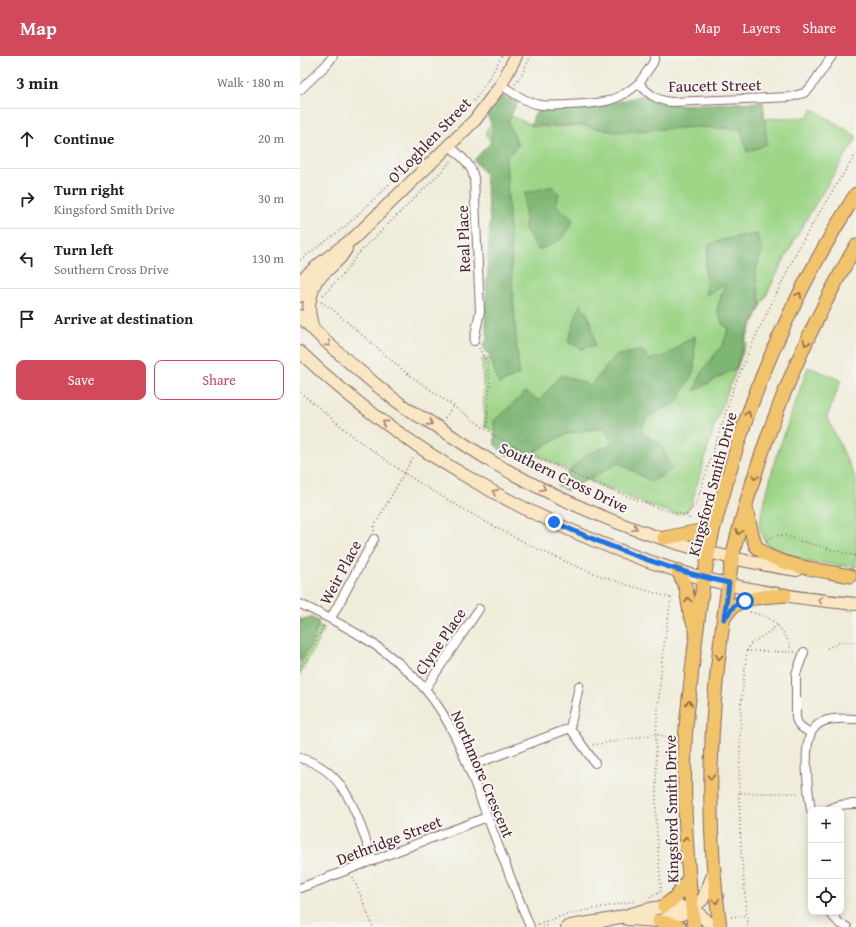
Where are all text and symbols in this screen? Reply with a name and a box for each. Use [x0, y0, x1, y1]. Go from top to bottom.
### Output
text: Map [20, 14, 57, 42]
text: Map [695, 18, 721, 38]
text: Layers [743, 18, 781, 38]
text: Share [803, 18, 836, 38]
text: 3 min [16, 70, 58, 95]
street label: Faucett Street [668, 72, 762, 98]
text: Walk · 180 m [217, 73, 284, 92]
street label: O'Loghlen Street [382, 91, 477, 189]
icon: ahead [16, 128, 38, 150]
text: Continue [54, 128, 115, 149]
text: 20 m [258, 129, 284, 148]
text: Turn right [54, 179, 125, 200]
icon: right [16, 188, 38, 210]
text: 30 m [258, 189, 284, 208]
text: Kingsford Smith Drive [54, 200, 175, 219]
street label: Real Place [450, 205, 476, 273]
text: Turn left [54, 239, 113, 260]
icon: left [16, 248, 38, 270]
text: 130 m [252, 249, 284, 268]
text: Southern Cross Drive [54, 260, 169, 279]
one-way arrow [794, 291, 802, 299]
icon: arrive [16, 308, 38, 330]
text: Arrive at destination [54, 308, 193, 329]
one-way arrow [323, 339, 331, 346]
one-way arrow [803, 339, 811, 346]
button: Save [16, 360, 146, 400]
button: Share [154, 360, 284, 400]
street label: Kingsford Smith Drive [681, 409, 743, 559]
one-way arrow [743, 411, 751, 418]
one-way arrow [426, 418, 433, 425]
one-way arrow [382, 421, 389, 428]
street label: Southern Cross Drive [495, 435, 633, 519]
one-way arrow [751, 473, 760, 480]
one-way arrow [538, 484, 546, 491]
one-way arrow [492, 489, 499, 496]
route end [545, 513, 563, 531]
one-way arrow [631, 524, 638, 532]
one-way arrow [735, 529, 744, 536]
street label: Weir Place [313, 535, 367, 609]
route start [736, 592, 754, 610]
one-way arrow [817, 596, 823, 605]
one-way arrow [684, 597, 693, 603]
street label: Clyne Place [409, 603, 471, 679]
one-way arrow [714, 654, 723, 661]
one-way arrow [684, 700, 693, 706]
street label: Northmore Crescent [445, 706, 521, 842]
street label: Kingsford Smith Drive [658, 735, 684, 883]
one-way arrow [707, 774, 715, 780]
map controls [808, 807, 844, 915]
button: + [808, 807, 844, 843]
street label: Dethridge Street [333, 809, 445, 871]
one-way arrow [682, 836, 691, 842]
button: − [808, 843, 844, 879]
button: locate [808, 879, 844, 915]
one-way arrow [711, 898, 720, 904]

